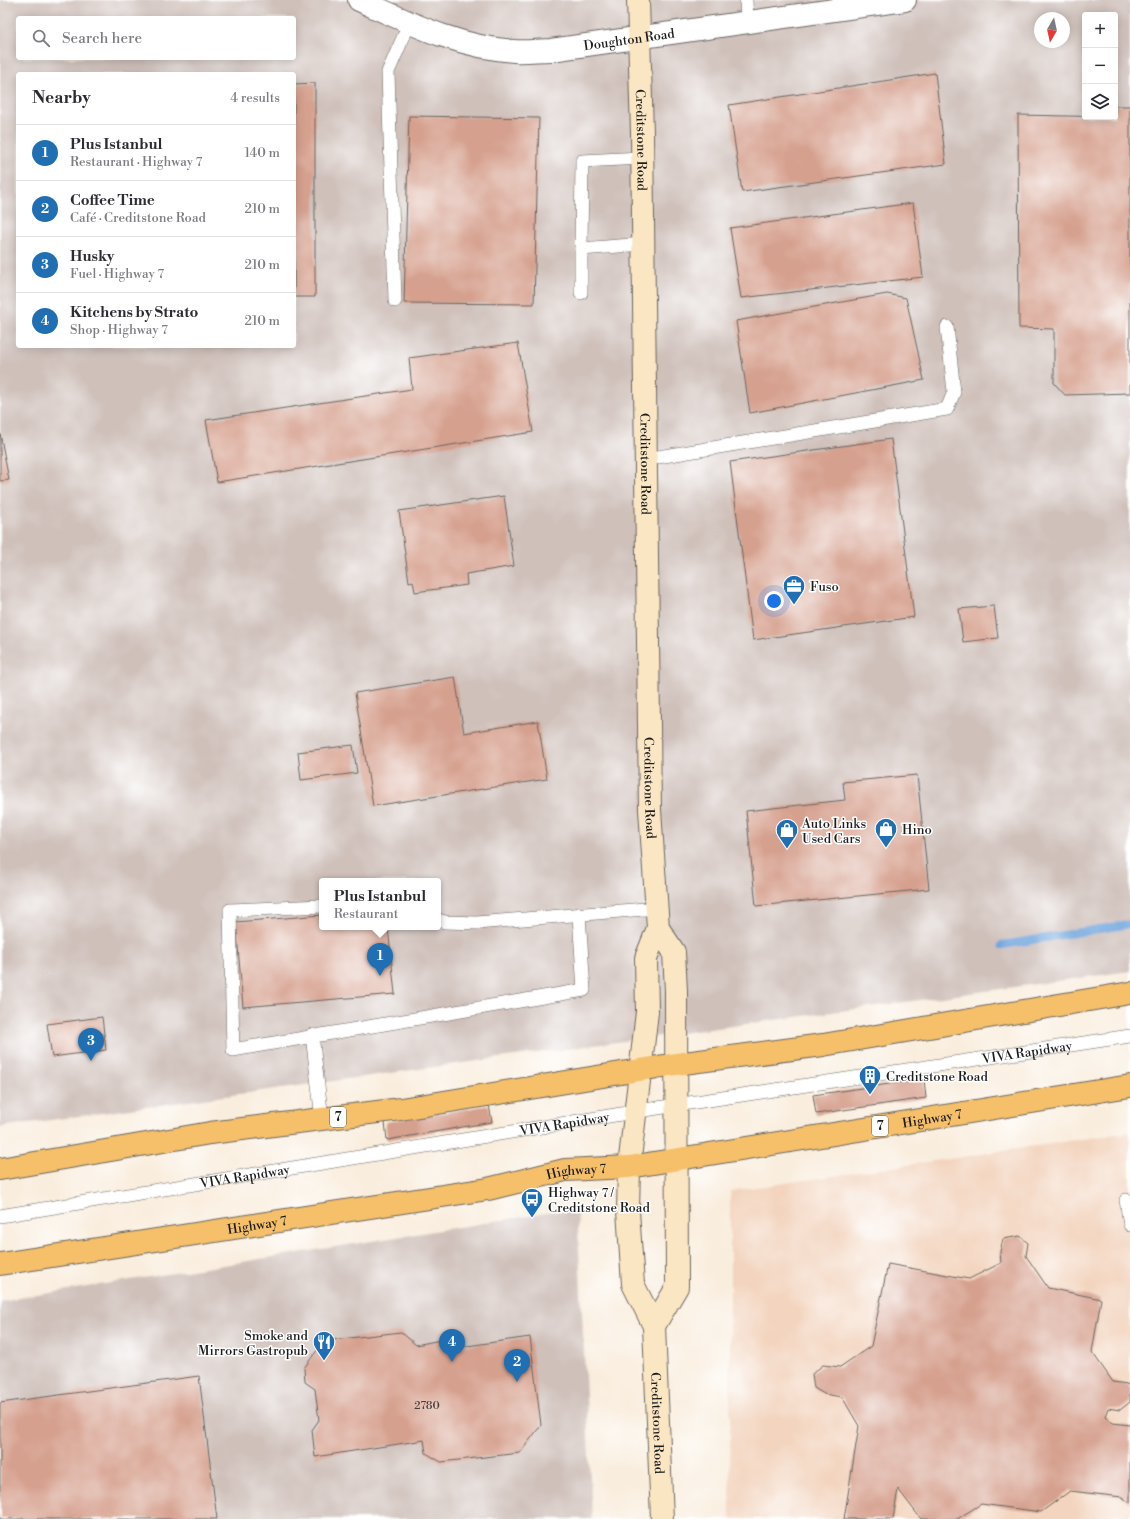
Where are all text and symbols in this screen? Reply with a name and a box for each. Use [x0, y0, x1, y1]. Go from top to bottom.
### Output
north arrow [1034, 12, 1070, 48]
map controls [1082, 12, 1118, 120]
button: + [1082, 12, 1118, 48]
search box [16, 16, 296, 60]
street label: Doughton Road [583, 26, 676, 54]
icon: search [30, 27, 52, 49]
text: Search here [62, 29, 142, 48]
button: − [1082, 48, 1118, 84]
button: layers [1082, 84, 1118, 120]
text: Nearby [32, 87, 91, 109]
street label: Creditstone Road [632, 89, 650, 192]
text: 4 results [230, 90, 280, 106]
text: Plus Istanbul [70, 135, 163, 154]
text: 1 [42, 145, 48, 161]
text: 140 m [244, 145, 280, 161]
text: Restaurant · Highway 7 [70, 154, 202, 170]
text: Coffee Time [70, 191, 155, 210]
text: 2 [41, 201, 49, 217]
text: 210 m [245, 201, 280, 217]
text: Café · Creditstone Road [70, 210, 206, 226]
text: Husky [70, 247, 114, 266]
text: 3 [41, 257, 49, 273]
text: 210 m [245, 257, 280, 273]
text: Fuel · Highway 7 [70, 266, 164, 282]
text: Kitchens by Strato [70, 303, 198, 322]
text: 4 [41, 313, 49, 329]
text: 210 m [245, 313, 280, 329]
text: Shop · Highway 7 [70, 322, 168, 338]
street label: Creditstone Road [636, 413, 654, 516]
office icon: Fuso [781, 573, 807, 606]
place label: Fuso [810, 579, 839, 595]
your location [764, 591, 784, 611]
street label: Creditstone Road [640, 737, 659, 840]
place label: Auto Links Used Cars [801, 816, 867, 847]
shop icon: Hino [873, 816, 899, 849]
shop icon: Auto Links Used Cars [774, 817, 800, 850]
place label: Hino [902, 822, 932, 838]
popup [319, 878, 441, 930]
text: Plus Istanbul [334, 887, 426, 906]
text: Restaurant [334, 906, 398, 922]
pin: 1 [367, 943, 393, 976]
pin: 3 [78, 1028, 104, 1061]
street label: VIVA Rapidway [980, 1038, 1074, 1068]
building icon: Creditstone Road [857, 1063, 883, 1096]
place label: Creditstone Road [886, 1069, 988, 1085]
street label: Highway 7 [901, 1106, 964, 1132]
road number: 7 [330, 1107, 346, 1127]
street label: VIVA Rapidway [518, 1109, 611, 1140]
road number: 7 [872, 1116, 888, 1136]
street label: VIVA Rapidway [198, 1161, 292, 1192]
street label: Highway 7 [545, 1161, 607, 1183]
place label: Highway 7 / Creditstone Road [548, 1185, 650, 1216]
bus stop icon: Highway 7 / Creditstone Road [519, 1186, 545, 1219]
street label: Highway 7 [226, 1213, 289, 1238]
place label: Smoke and Mirrors Gastropub [198, 1328, 309, 1359]
restaurant icon: Smoke and Mirrors Gastropub [311, 1329, 337, 1362]
pin: 4 [439, 1329, 465, 1362]
pin: 2 [504, 1349, 530, 1382]
street label: Creditstone Road [647, 1372, 667, 1475]
house number: 2780 [414, 1399, 440, 1413]

